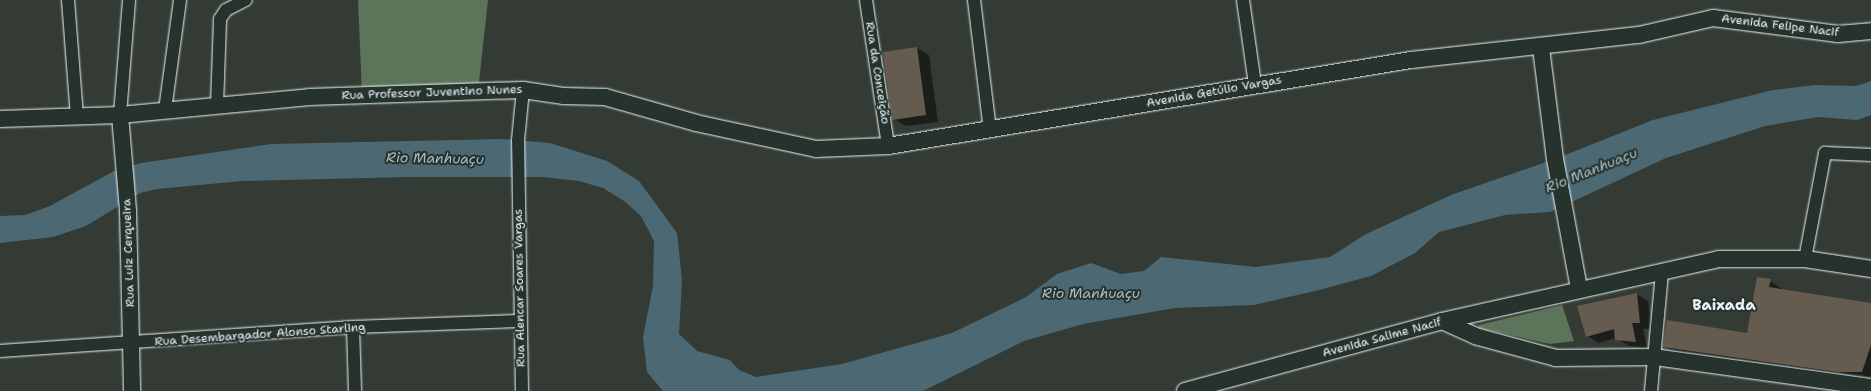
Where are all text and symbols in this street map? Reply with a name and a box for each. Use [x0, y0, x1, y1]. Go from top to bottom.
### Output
street label: Avenida Felipe Nacif [1720, 12, 1840, 40]
street label: Rua da Conceição [862, 21, 892, 125]
street label: Avenida Getúlio Vargas [1145, 73, 1283, 111]
street label: Rua Professor Juventino Nunes [341, 83, 523, 103]
water label: Rio Manhuaçu [1543, 144, 1639, 196]
water label: Rio Manhuaçu [386, 149, 484, 167]
street label: Rua Luiz Cerqueira [120, 199, 138, 307]
street label: Rua Alencar Soares Vargas [511, 209, 529, 367]
water label: Rio Manhuaçu [1042, 285, 1140, 301]
district label: Baixada [1692, 297, 1756, 315]
street label: Avenida Salime Nacif [1321, 315, 1443, 361]
street label: Rua Desembargador Alonso Starling [154, 320, 366, 350]

